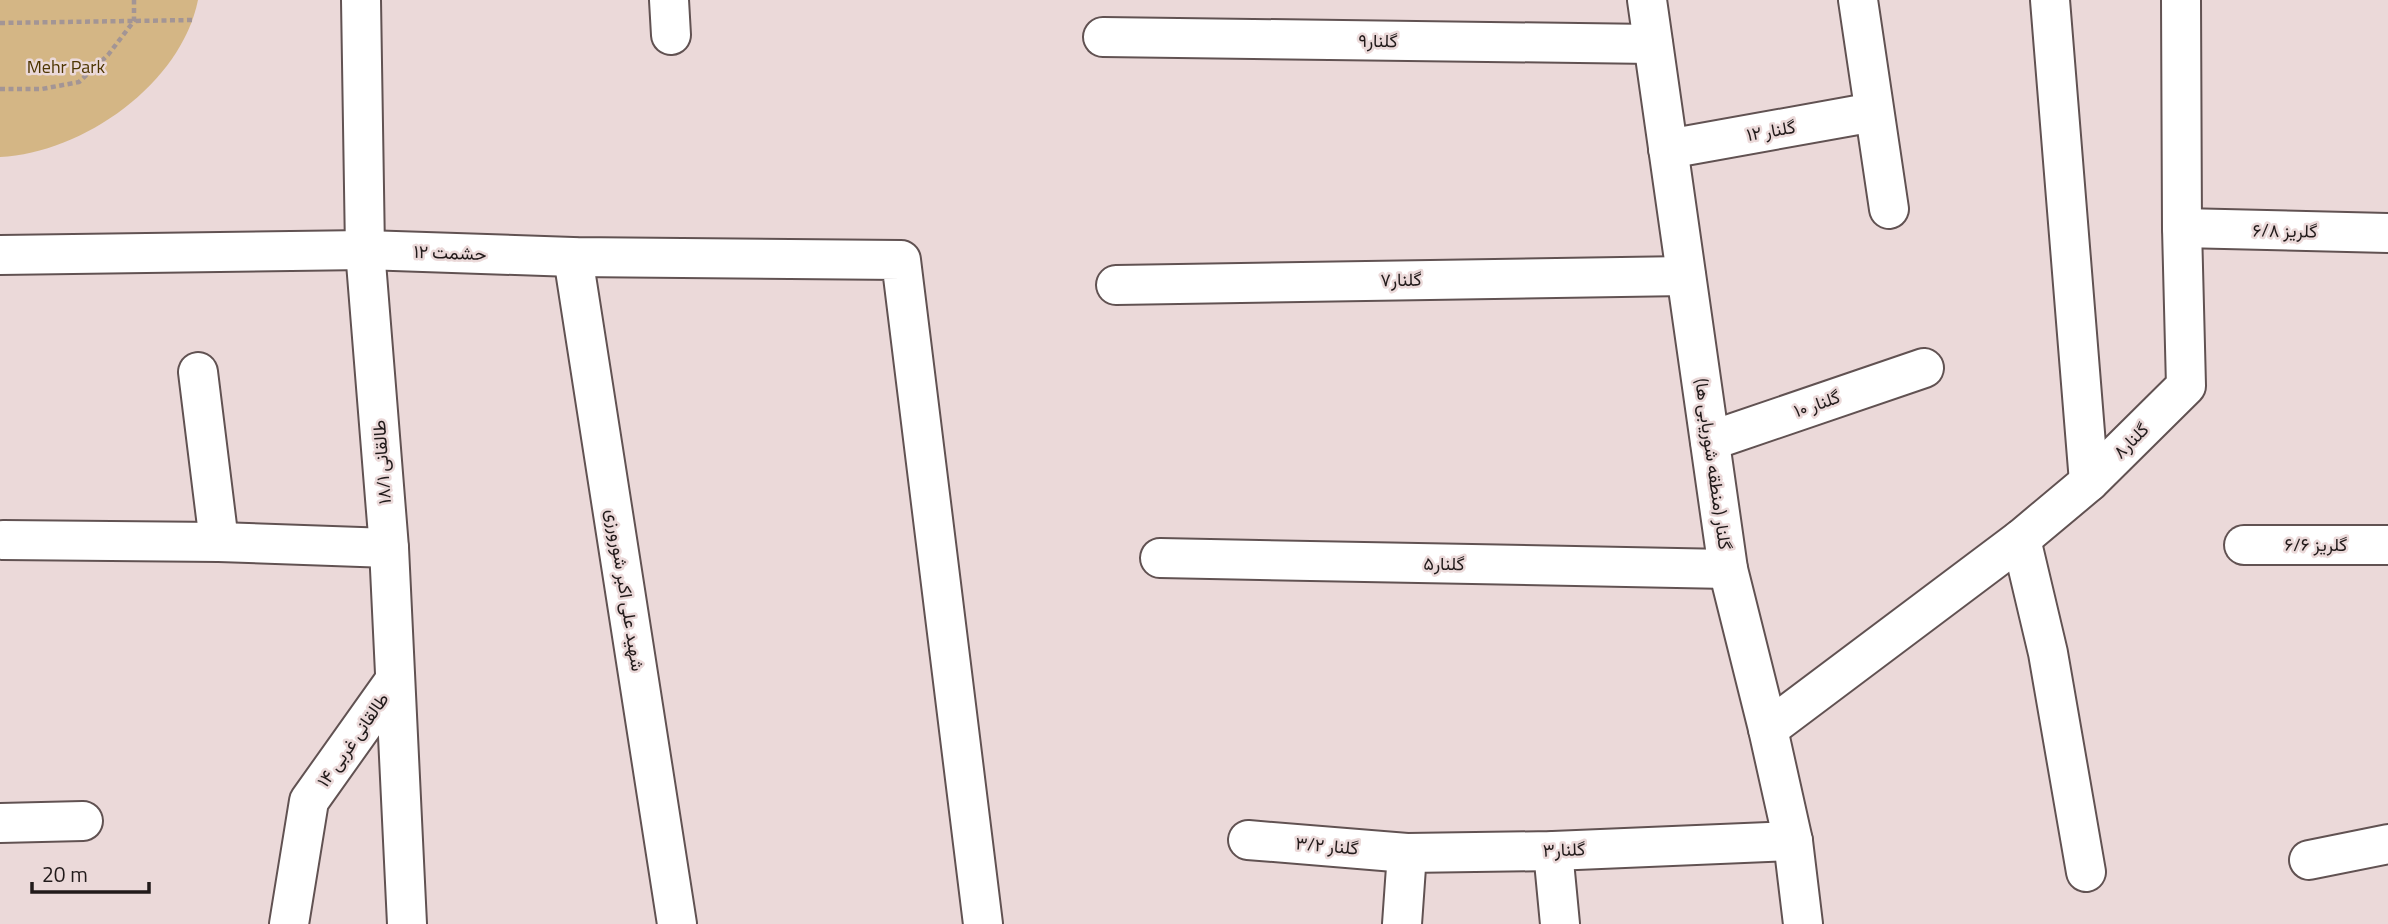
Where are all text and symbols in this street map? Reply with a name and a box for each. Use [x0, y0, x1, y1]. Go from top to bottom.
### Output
street label: گلنار۹ [1358, 27, 1398, 54]
park label: Mehr Park [27, 53, 106, 80]
street label: گلنار ۱۲ [1744, 113, 1798, 148]
street label: گلریز ۶/۸ [2252, 216, 2318, 245]
street label: حشمت ۱۲ [413, 238, 487, 267]
street label: گلنار۷ [1380, 266, 1422, 293]
street label: گلنار (منطقه شوریابی ها) [1688, 377, 1739, 551]
street label: گلنار ۱۰ [1790, 383, 1844, 424]
street label: گلنار۸ [2107, 417, 2155, 465]
street label: طالقانی ۱۸/۱ [365, 419, 398, 505]
street label: شهید علی اکبر شورورزی [599, 507, 652, 673]
street label: گلریز ۶/۶ [2285, 531, 2347, 558]
street label: گلنار۵ [1423, 550, 1465, 577]
street label: طالقانی غربی ۱۴ [310, 687, 395, 793]
street label: گلنار ۳/۲ [1294, 829, 1360, 862]
street label: گلنار۳ [1542, 835, 1586, 864]
scale bar [32, 850, 149, 894]
text: 20 m [42, 858, 88, 890]

